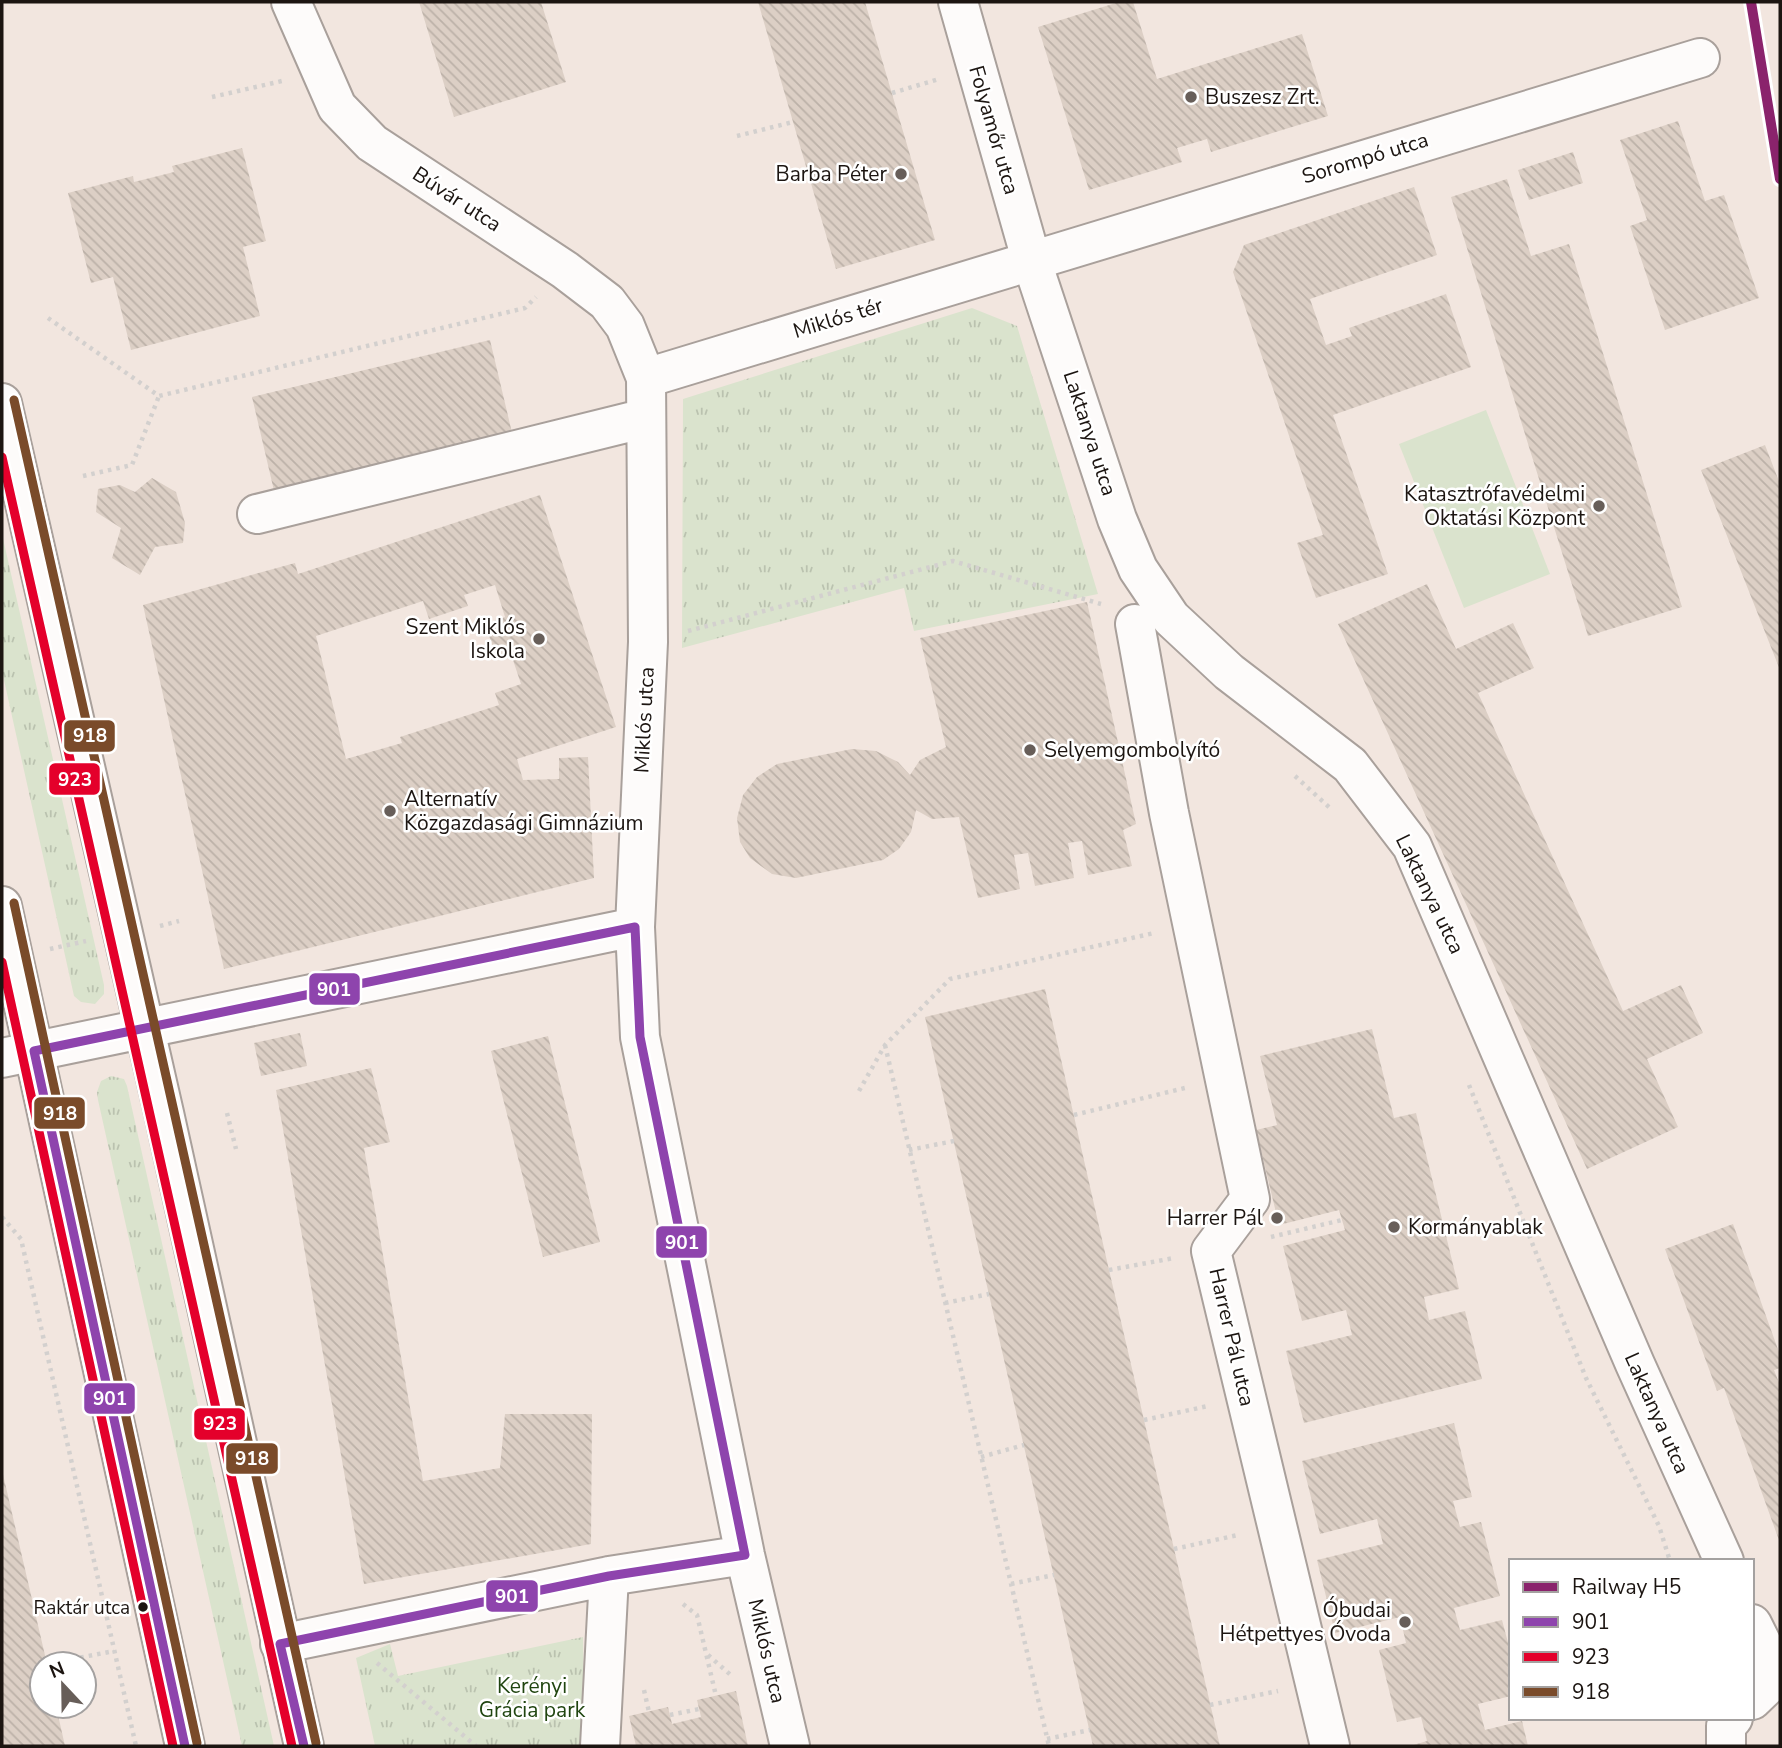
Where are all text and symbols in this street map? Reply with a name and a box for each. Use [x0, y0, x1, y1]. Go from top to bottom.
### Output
street label: Folyamőr utca [962, 62, 1026, 198]
place label: Buszesz Zrt. [1205, 83, 1320, 111]
marker: Buszesz Zrt. [1183, 89, 1199, 105]
street label: Sorompó utca [1298, 125, 1432, 191]
street label: Búvár utca [407, 160, 507, 238]
place label: Barba Péter [775, 160, 887, 188]
marker: Barba Péter [893, 166, 909, 182]
street label: Miklós tér [790, 291, 887, 345]
street label: Laktanya utca [1057, 367, 1123, 499]
place label: Katasztrófavédelmi Oktatási Központ [1404, 480, 1586, 532]
marker: Katasztrófavédelmi Oktatási Központ [1591, 498, 1607, 514]
place label: Szent Miklós Iskola [406, 613, 525, 665]
marker: Szent Miklós Iskola [531, 631, 547, 647]
street label: Miklós utca [627, 666, 661, 774]
line badge: 918 [63, 719, 116, 753]
text: 918 [73, 723, 107, 749]
place label: Selyemgombolyító [1044, 736, 1220, 764]
marker: Selyemgombolyító [1022, 742, 1038, 758]
line badge: 923 [48, 762, 101, 796]
text: 923 [58, 767, 92, 793]
place label: Alternatív Közgazdasági Gimnázium [404, 785, 644, 837]
marker: Alternatív Közgazdasági Gimnázium [382, 803, 398, 819]
street label: Laktanya utca [1389, 829, 1471, 959]
line badge: 901 [308, 972, 361, 1006]
text: 901 [317, 977, 351, 1003]
line badge: 918 [33, 1096, 86, 1130]
text: 918 [43, 1101, 77, 1127]
place label: Harrer Pál [1167, 1204, 1264, 1232]
marker: Harrer Pál [1269, 1210, 1285, 1226]
place label: Kormányablak [1408, 1213, 1543, 1241]
marker: Kormányablak [1386, 1219, 1402, 1235]
line badge: 901 [655, 1225, 708, 1259]
text: 901 [665, 1230, 699, 1256]
street label: Harrer Pál utca [1202, 1265, 1262, 1409]
street label: Laktanya utca [1618, 1348, 1696, 1478]
line badge: 901 [83, 1382, 136, 1415]
text: 901 [93, 1386, 127, 1412]
line badge: 923 [193, 1407, 246, 1441]
text: 923 [203, 1411, 237, 1437]
line badge: 918 [225, 1442, 279, 1475]
text: 918 [235, 1446, 269, 1472]
legend [1509, 1559, 1754, 1720]
text: Railway H5 [1572, 1573, 1681, 1601]
line badge: 901 [485, 1579, 539, 1613]
text: 901 [495, 1584, 529, 1610]
place label: Raktár utca [34, 1595, 130, 1621]
street label: Miklós utca [741, 1596, 793, 1706]
place label: Óbudai Hétpettyes Óvoda [1219, 1596, 1391, 1648]
marker: Raktár utca [136, 1600, 150, 1614]
text: 901 [1572, 1608, 1610, 1636]
marker: Óbudai Hétpettyes Óvoda [1397, 1614, 1413, 1630]
text: 923 [1572, 1643, 1610, 1671]
north arrow [28, 1650, 98, 1720]
text: N [46, 1655, 68, 1685]
park label: Kerényi Grácia park [479, 1672, 586, 1724]
text: 918 [1572, 1678, 1610, 1706]

